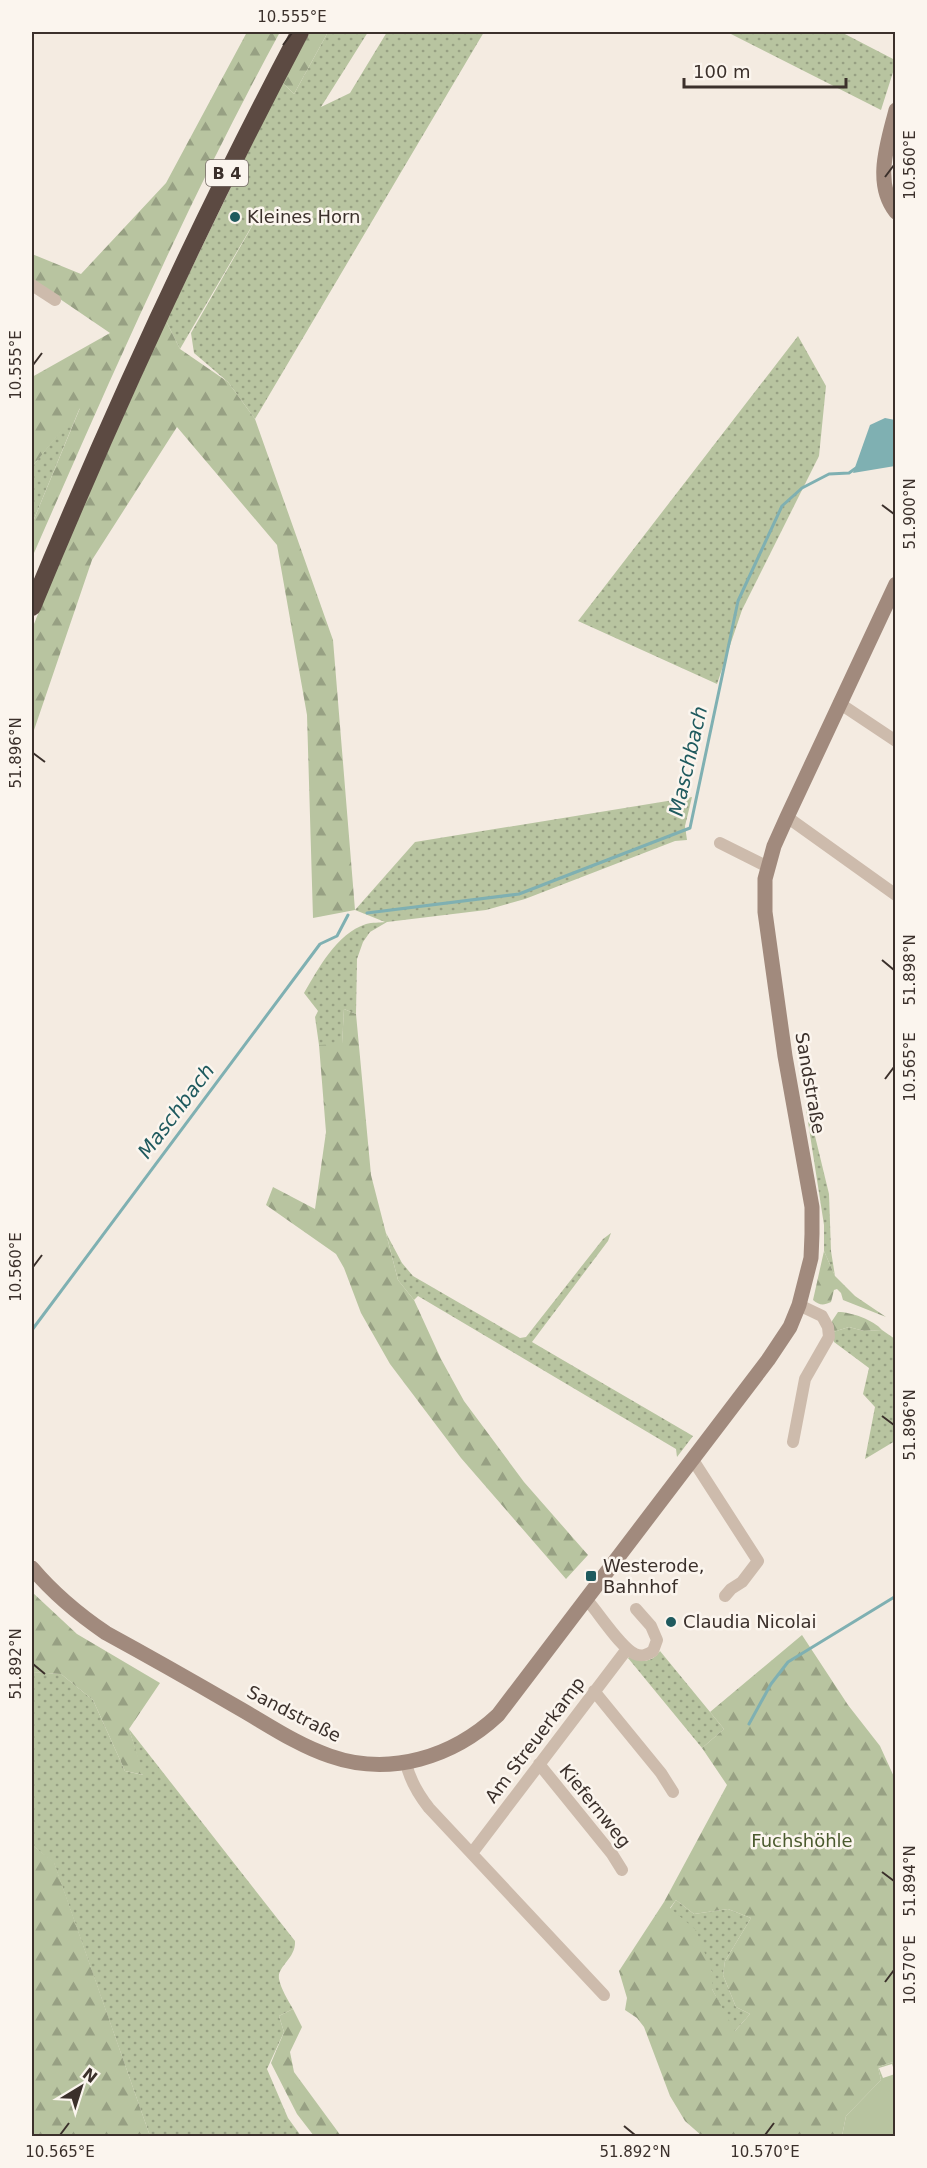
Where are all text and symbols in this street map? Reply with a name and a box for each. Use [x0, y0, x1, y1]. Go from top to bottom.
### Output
text: 10.555°E [257, 8, 327, 26]
scale bar [684, 51, 846, 89]
text: 100 m [693, 61, 751, 82]
text: 10.560°E [901, 130, 919, 200]
road number: B 4 [206, 160, 248, 186]
place label: Kleines Horn [247, 206, 361, 227]
marker: Kleines Horn [228, 210, 242, 224]
text: 10.555°E [7, 330, 25, 400]
text: 51.900°N [901, 478, 919, 550]
water label: Maschbach [664, 704, 712, 818]
text: 51.896°N [7, 717, 25, 789]
text: 51.898°N [901, 934, 919, 1006]
street label: Sandstraße [791, 1031, 830, 1135]
text: 10.565°E [901, 1032, 919, 1102]
water label: Maschbach [133, 1059, 219, 1163]
text: 10.560°E [7, 1232, 25, 1302]
text: 51.896°N [901, 1389, 919, 1461]
place label: Westerode, Bahnhof [603, 1555, 705, 1597]
marker: Westerode, Bahnhof [584, 1569, 598, 1583]
place label: Claudia Nicolai [683, 1611, 817, 1632]
marker: Claudia Nicolai [664, 1615, 678, 1629]
text: 51.892°N [7, 1628, 25, 1700]
street label: Am Streuerkamp [480, 1673, 589, 1807]
street label: Sandstraße [244, 1681, 345, 1746]
street label: Kiefernweg [555, 1760, 635, 1852]
park label: Fuchshöhle [751, 1830, 853, 1851]
text: 51.894°N [901, 1845, 919, 1917]
text: 10.570°E [901, 1935, 919, 2005]
north arrow [51, 2057, 111, 2117]
text: N [79, 2064, 101, 2087]
text: 10.565°E [25, 2143, 95, 2161]
text: 51.892°N [599, 2143, 671, 2161]
text: 10.570°E [730, 2143, 800, 2161]

